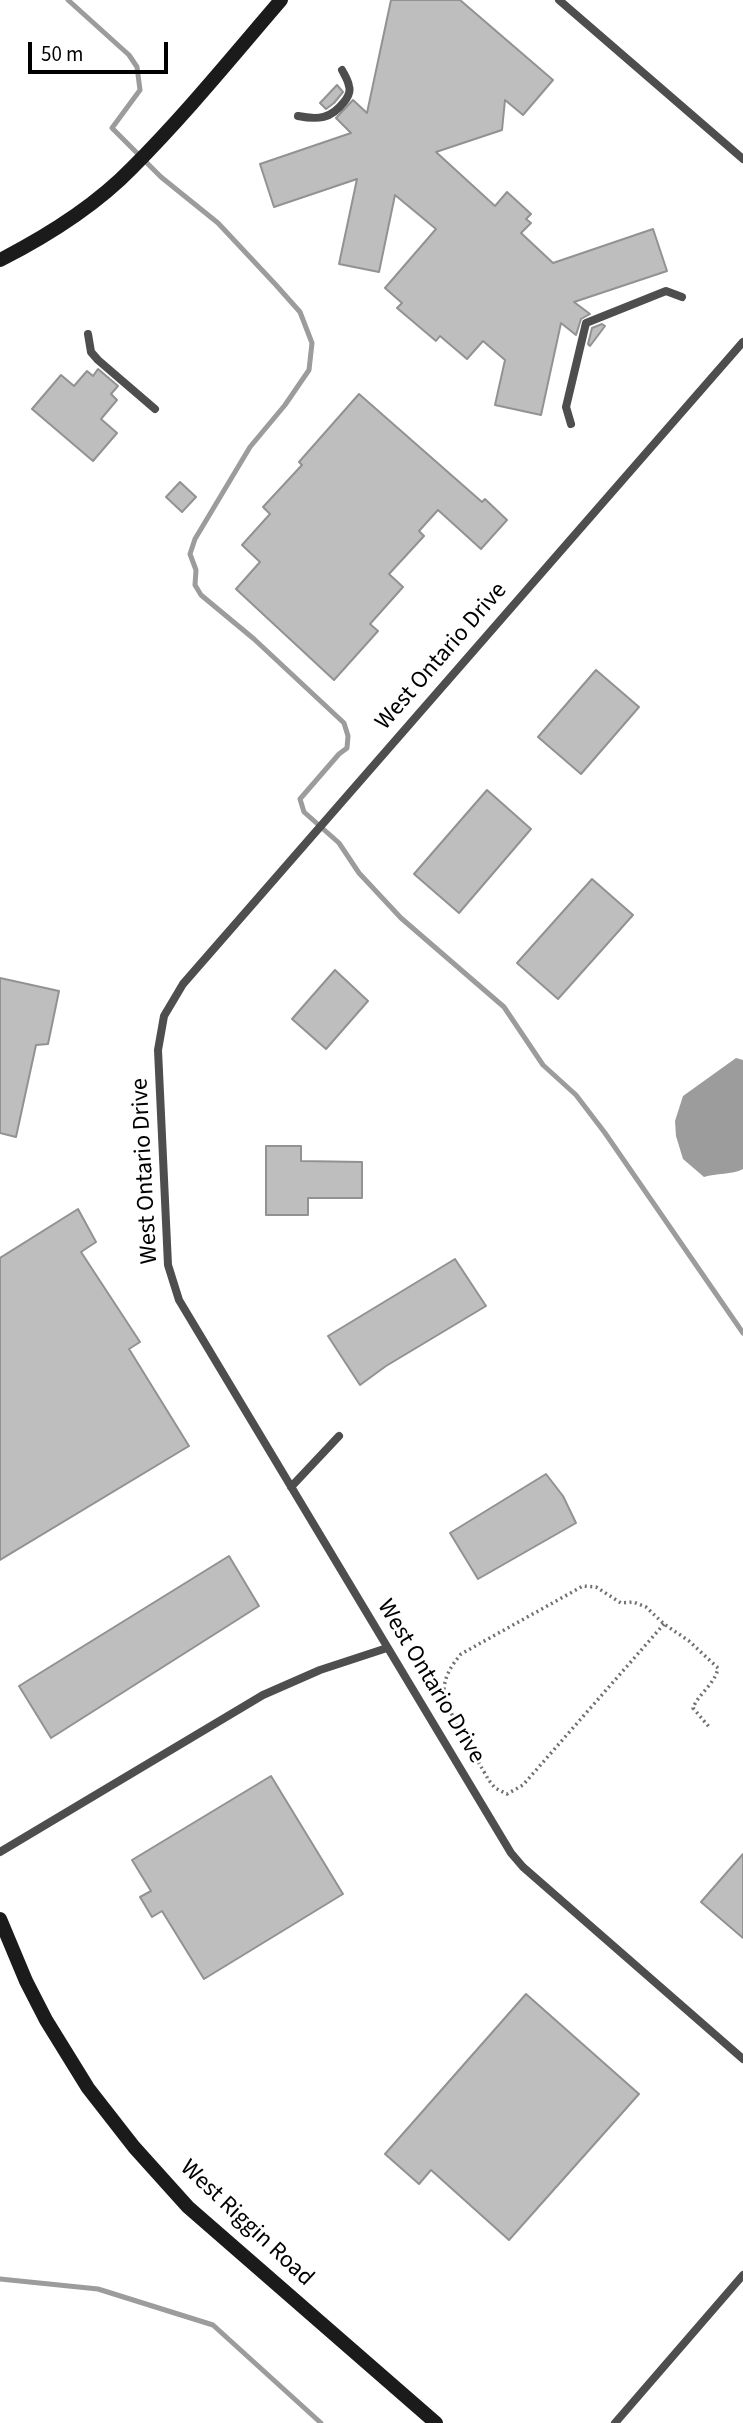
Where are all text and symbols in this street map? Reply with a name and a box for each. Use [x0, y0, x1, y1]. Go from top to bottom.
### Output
scale bar [32, 28, 172, 72]
text: 50 m [41, 39, 83, 69]
street label: West Ontario Drive [370, 577, 514, 737]
street label: West Ontario Drive [127, 1077, 165, 1265]
street label: West Ontario Drive [370, 1595, 490, 1769]
street label: West Riggin Road [173, 2155, 319, 2293]

